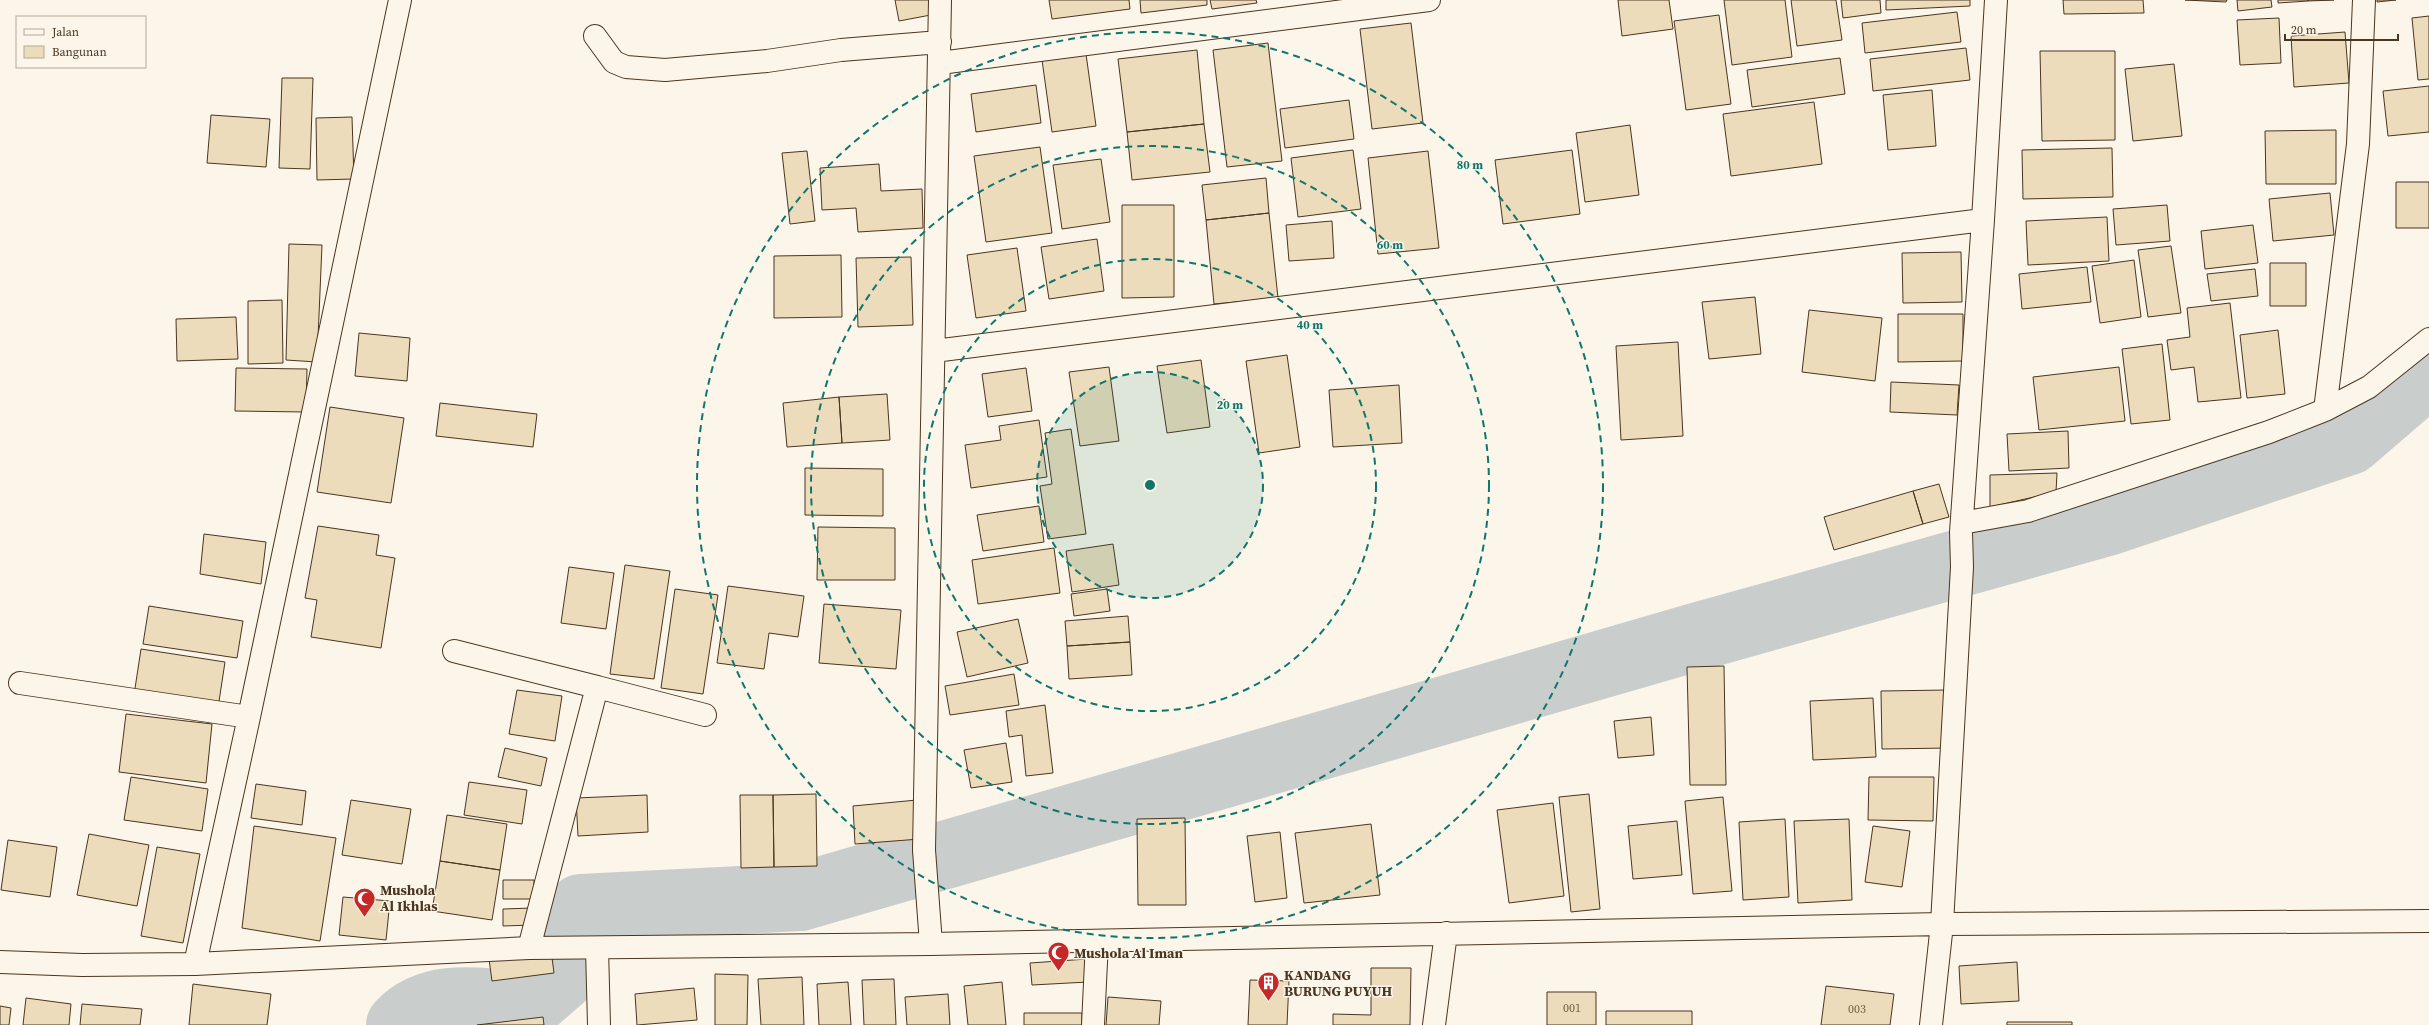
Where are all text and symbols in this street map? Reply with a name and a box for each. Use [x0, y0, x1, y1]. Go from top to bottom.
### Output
legend [16, 16, 146, 68]
scale bar [2285, 16, 2398, 42]
text: 20 m [2291, 22, 2317, 38]
text: Jalan [51, 24, 79, 40]
text: Bangunan [52, 44, 107, 60]
text: 80 m [1457, 157, 1483, 173]
text: 60 m [1377, 237, 1403, 253]
text: 40 m [1297, 317, 1323, 333]
text: 20 m [1217, 397, 1243, 413]
centre of rings [1143, 478, 1157, 492]
place label: Mushola Al Ikhlas [380, 880, 438, 916]
mosque icon: Mushola Al Ikhlas [351, 885, 377, 918]
mosque icon: Mushola Al Iman [1046, 940, 1072, 973]
place label: Mushola Al Iman [1074, 943, 1183, 963]
place label: KANDANG BURUNG PUYUH [1284, 965, 1392, 1001]
building icon: KANDANG BURUNG PUYUH [1256, 970, 1282, 1003]
house number: 001 [1563, 1000, 1581, 1016]
house number: 003 [1848, 1001, 1866, 1017]

